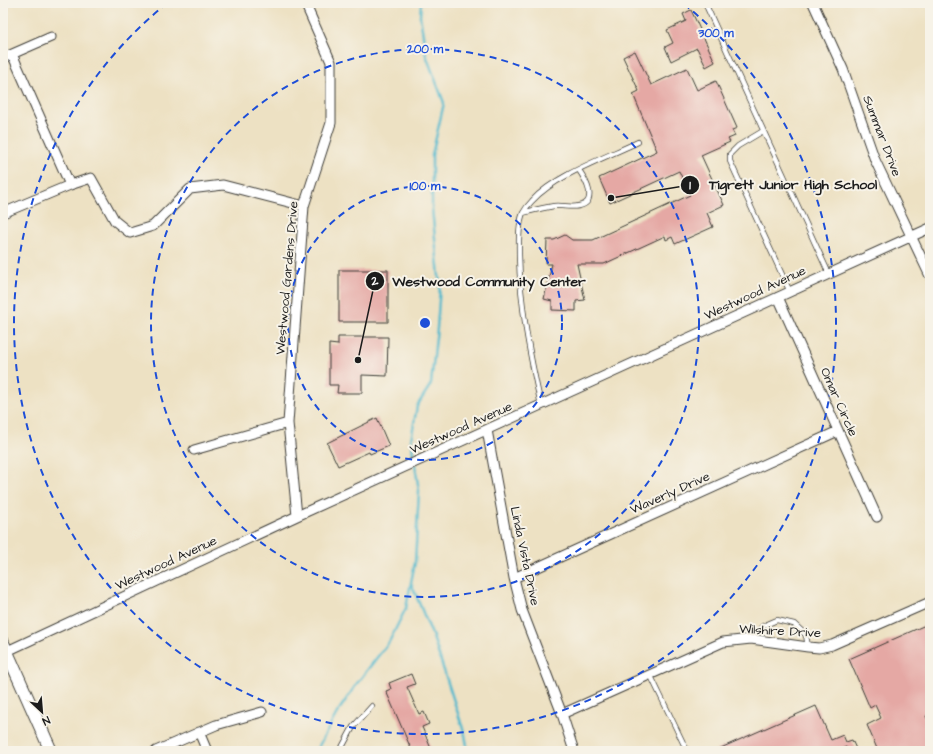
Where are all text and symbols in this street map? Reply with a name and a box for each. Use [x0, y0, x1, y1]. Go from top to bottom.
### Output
text: 300 m [697, 25, 734, 42]
text: 200 m [406, 41, 444, 58]
street label: Summar Drive [858, 93, 906, 179]
callout: Tigrett Junior High School [680, 172, 885, 198]
text: Tigrett Junior High School [708, 175, 878, 196]
text: 1 [689, 177, 691, 194]
text: 100 m [410, 178, 441, 195]
street label: Westwood Gardens Drive [271, 200, 303, 356]
street label: Westwood Avenue [701, 262, 809, 324]
callout: Westwood Community Center [365, 268, 594, 294]
text: Westwood Community Center [391, 272, 586, 292]
text: 2 [371, 273, 379, 290]
centre of rings [418, 316, 432, 330]
street label: Omar Circle [816, 365, 862, 439]
street label: Westwood Avenue [407, 397, 515, 459]
street label: Waverly Drive [627, 467, 713, 520]
street label: Linda Vista Drive [506, 505, 544, 607]
street label: Westwood Avenue [112, 532, 220, 594]
street label: Wilshire Drive [739, 620, 821, 642]
north arrow [22, 692, 62, 732]
text: N [40, 712, 53, 729]

